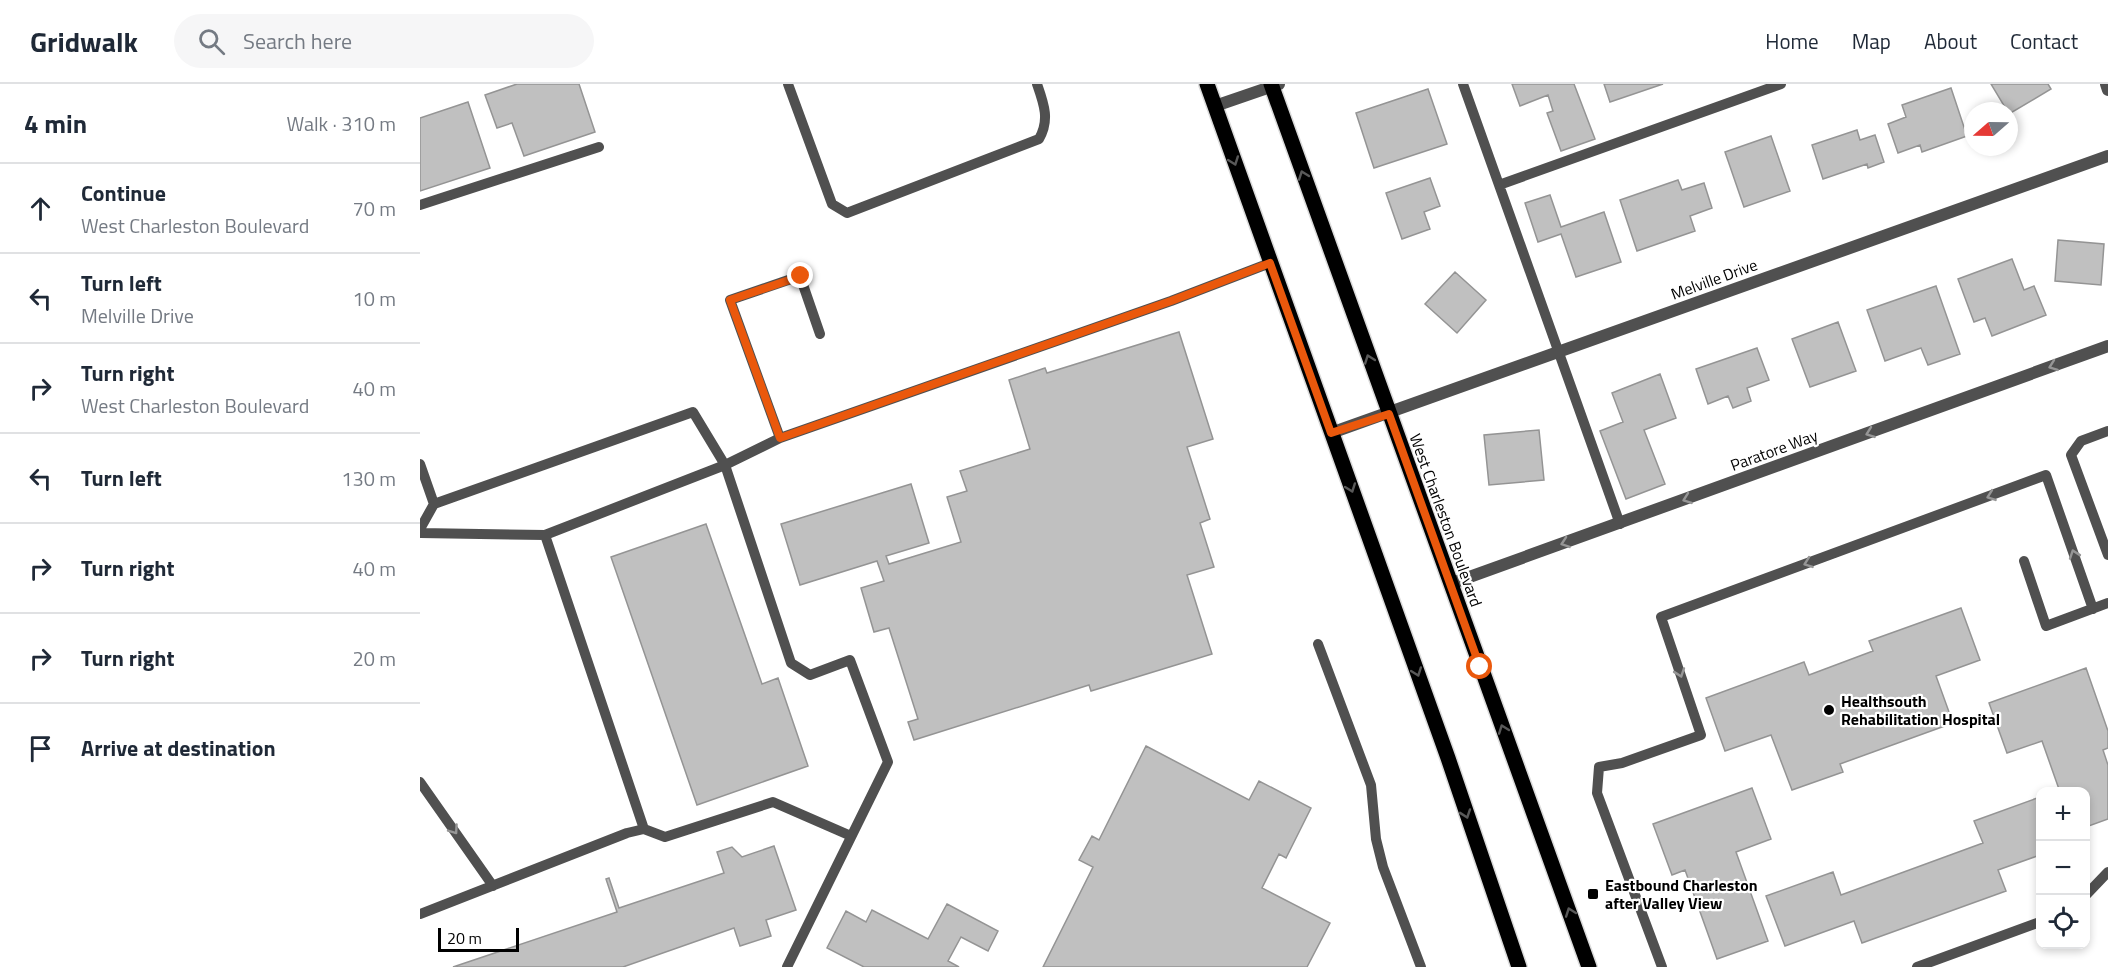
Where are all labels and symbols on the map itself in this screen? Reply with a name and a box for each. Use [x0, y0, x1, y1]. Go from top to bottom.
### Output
north arrow [1964, 102, 2018, 156]
one-way arrow [1227, 156, 1240, 166]
one-way arrow [1298, 170, 1311, 181]
street label: Melville Drive [1667, 252, 1761, 306]
route end [787, 262, 813, 288]
one-way arrow [1364, 354, 1376, 365]
one-way arrow [2048, 358, 2059, 371]
street label: Paratore Way [1727, 423, 1821, 477]
one-way arrow [1865, 425, 1876, 438]
street label: West Charleston Boulevard [1404, 430, 1488, 610]
one-way arrow [1344, 482, 1357, 493]
one-way arrow [1986, 488, 1997, 501]
one-way arrow [1682, 492, 1692, 505]
one-way arrow [1560, 536, 1571, 549]
one-way arrow [2068, 549, 2081, 559]
one-way arrow [1803, 556, 1814, 568]
route start [1466, 653, 1492, 679]
one-way arrow [1409, 666, 1422, 677]
one-way arrow [1672, 667, 1685, 678]
place label: Healthsouth Rehabilitation Hospital [1841, 689, 2000, 731]
marker: Healthsouth Rehabilitation Hospital [1822, 703, 1836, 717]
one-way arrow [1497, 724, 1510, 735]
one-way arrow [1459, 808, 1472, 819]
one-way arrow [447, 823, 458, 834]
place label: Eastbound Charleston after Valley View [1605, 873, 1758, 915]
marker: Eastbound Charleston after Valley View [1586, 887, 1600, 901]
one-way arrow [1564, 907, 1577, 918]
scale bar [438, 925, 519, 952]

